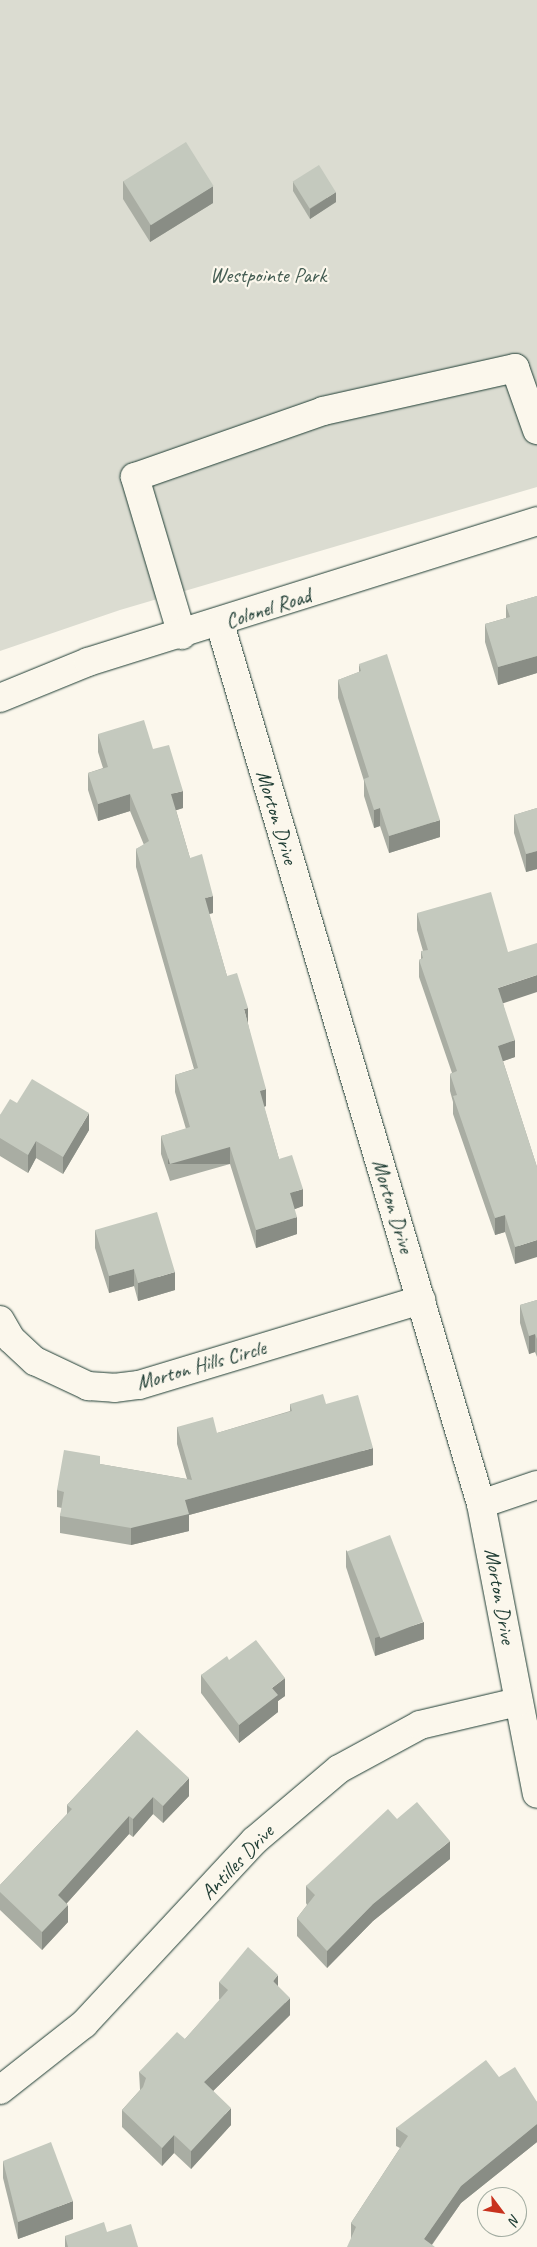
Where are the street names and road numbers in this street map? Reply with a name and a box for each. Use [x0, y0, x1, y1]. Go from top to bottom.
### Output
street label: Colonel Road [222, 582, 314, 634]
street label: Morton Drive [251, 767, 303, 867]
street label: Morton Drive [367, 1156, 419, 1256]
street label: Morton Hills Circle [133, 1334, 269, 1396]
street label: Morton Drive [479, 1546, 521, 1646]
street label: Antilles Drive [195, 1819, 279, 1905]

